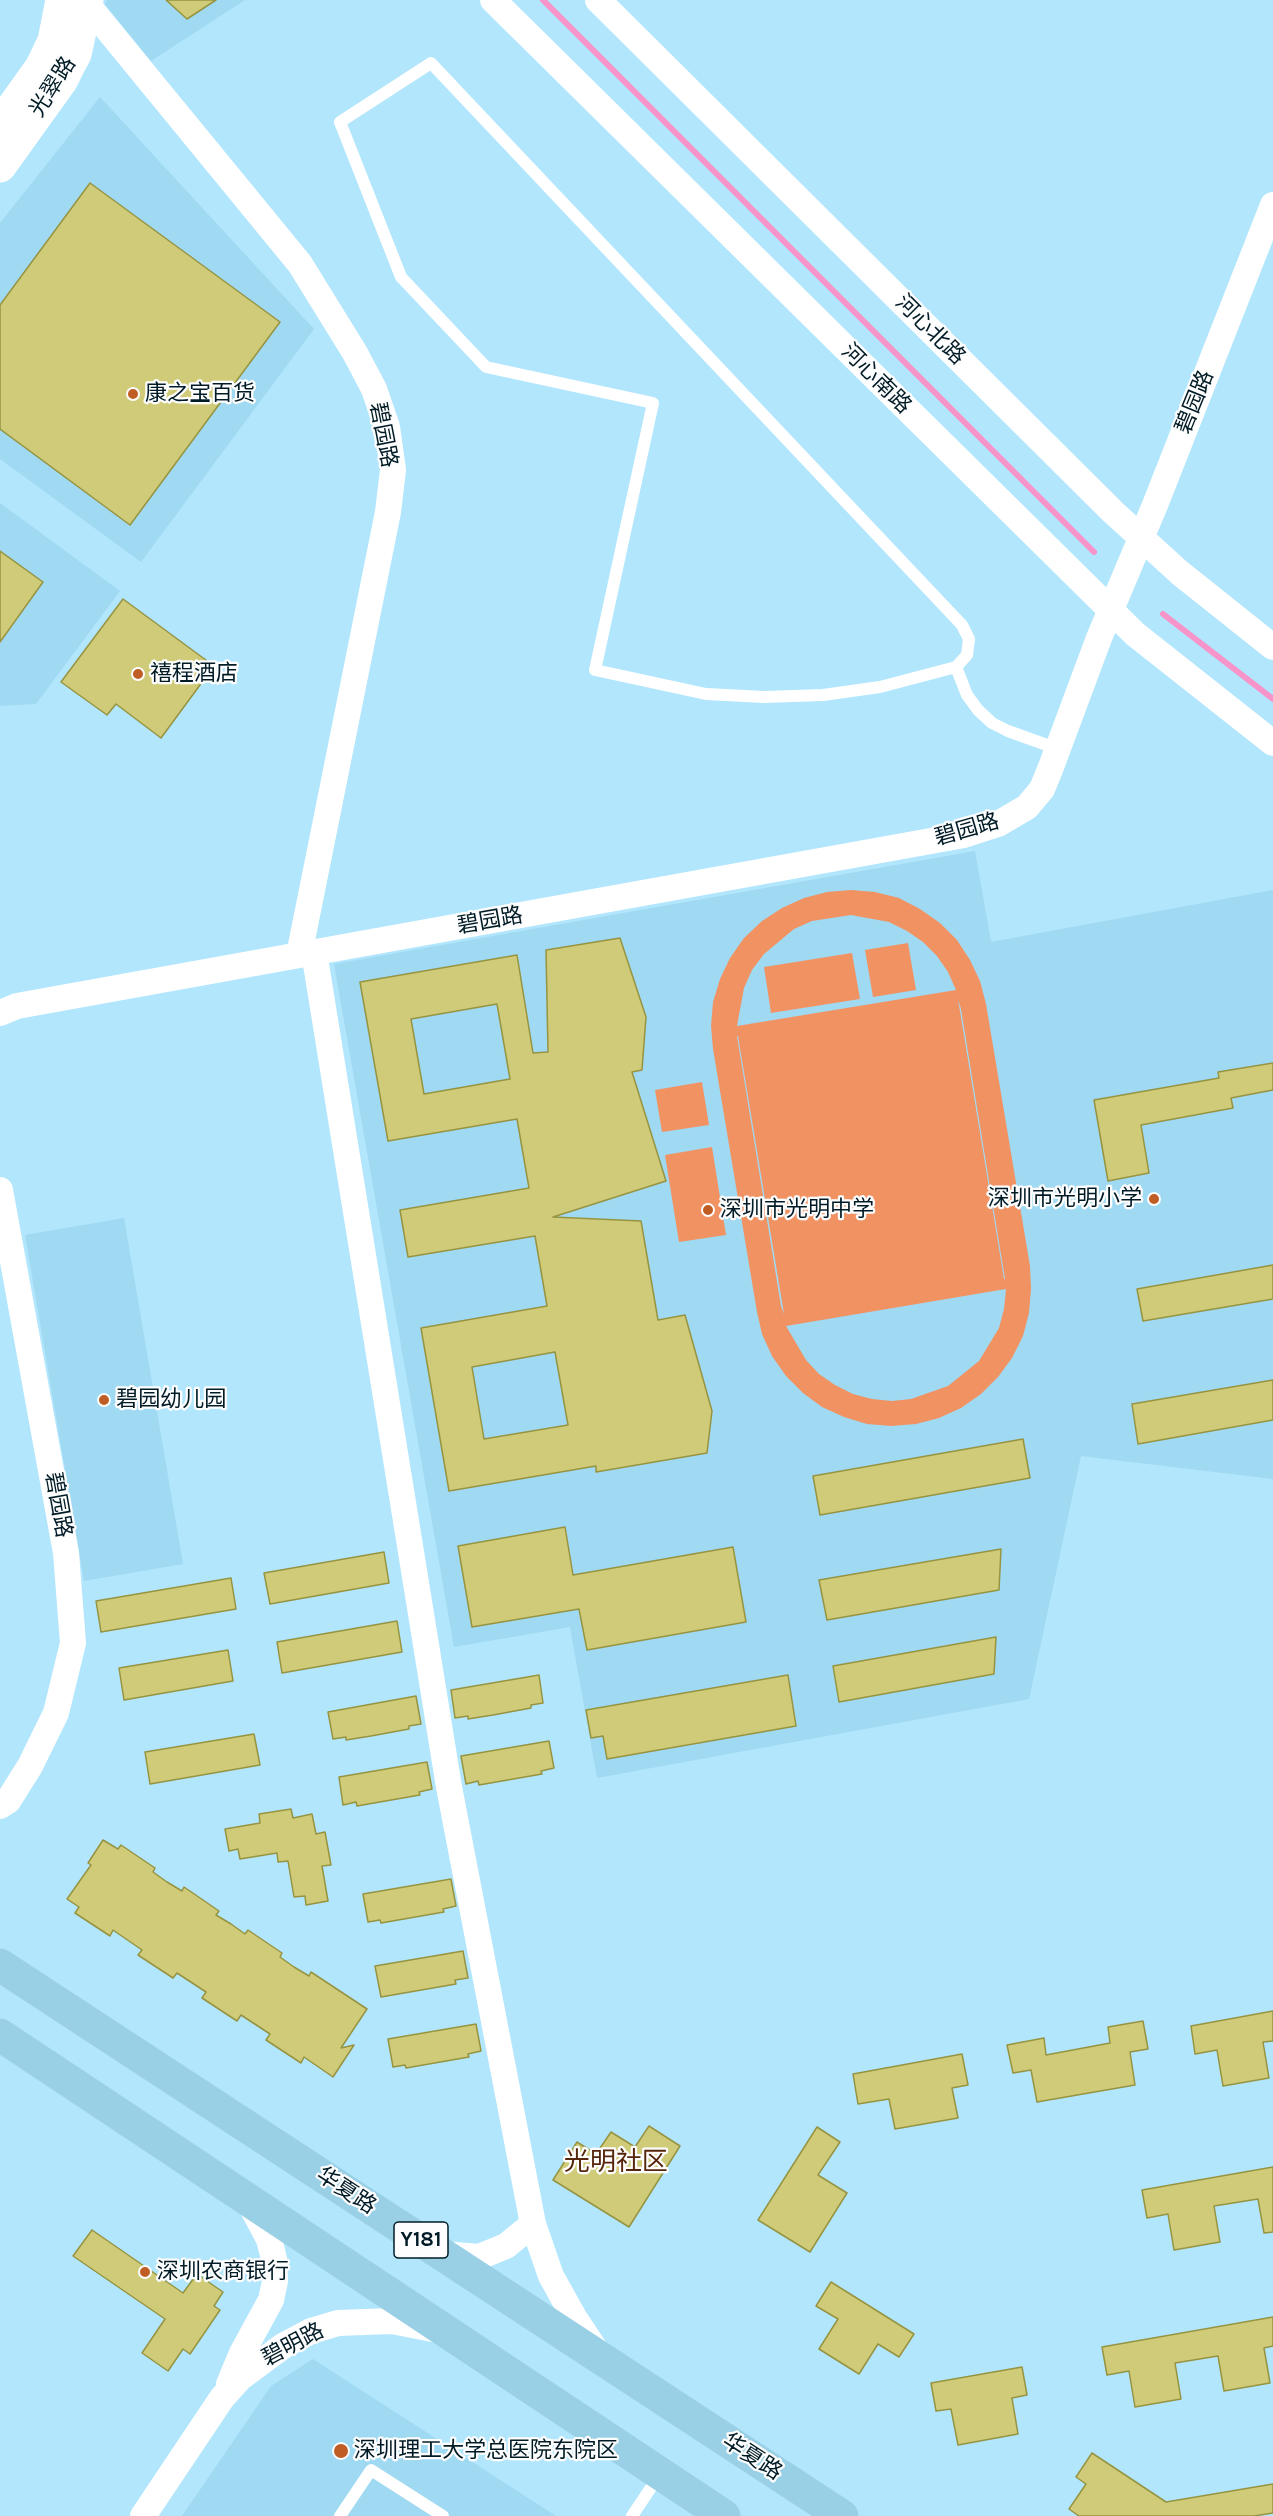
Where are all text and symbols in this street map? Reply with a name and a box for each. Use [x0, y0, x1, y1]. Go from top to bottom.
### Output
street label: 光翠路 [24, 52, 82, 122]
street label: 河心北路 [890, 290, 970, 370]
street label: 河心南路 [836, 339, 916, 419]
street label: 碧园路 [1170, 366, 1220, 438]
place label: 康之宝百货 [145, 381, 255, 407]
marker: 康之宝百货 [126, 387, 140, 401]
street label: 碧园路 [364, 400, 402, 470]
place label: 禧程酒店 [150, 661, 238, 687]
marker: 禧程酒店 [131, 667, 145, 681]
street label: 碧园路 [932, 808, 1002, 852]
street label: 碧园路 [455, 902, 525, 940]
place label: 深圳市光明小学 [988, 1186, 1142, 1212]
marker: 深圳市光明小学 [1147, 1192, 1161, 1206]
place label: 深圳市光明中学 [720, 1197, 874, 1223]
marker: 深圳市光明中学 [701, 1203, 715, 1217]
place label: 碧园幼儿园 [116, 1387, 226, 1413]
marker: 碧园幼儿园 [97, 1393, 111, 1407]
street label: 碧园路 [39, 1470, 77, 1540]
district label: 光明社区 [564, 2147, 668, 2179]
street label: 华夏路 [311, 2162, 381, 2220]
road number: Y181 [394, 2222, 448, 2258]
place label: 深圳农商银行 [157, 2259, 289, 2285]
marker: 深圳农商银行 [138, 2265, 152, 2279]
street label: 碧明路 [258, 2318, 328, 2372]
street label: 华夏路 [717, 2428, 787, 2486]
place label: 深圳理工大学总医院东院区 [354, 2438, 618, 2464]
marker: 深圳理工大学总医院东院区 [332, 2442, 350, 2460]

